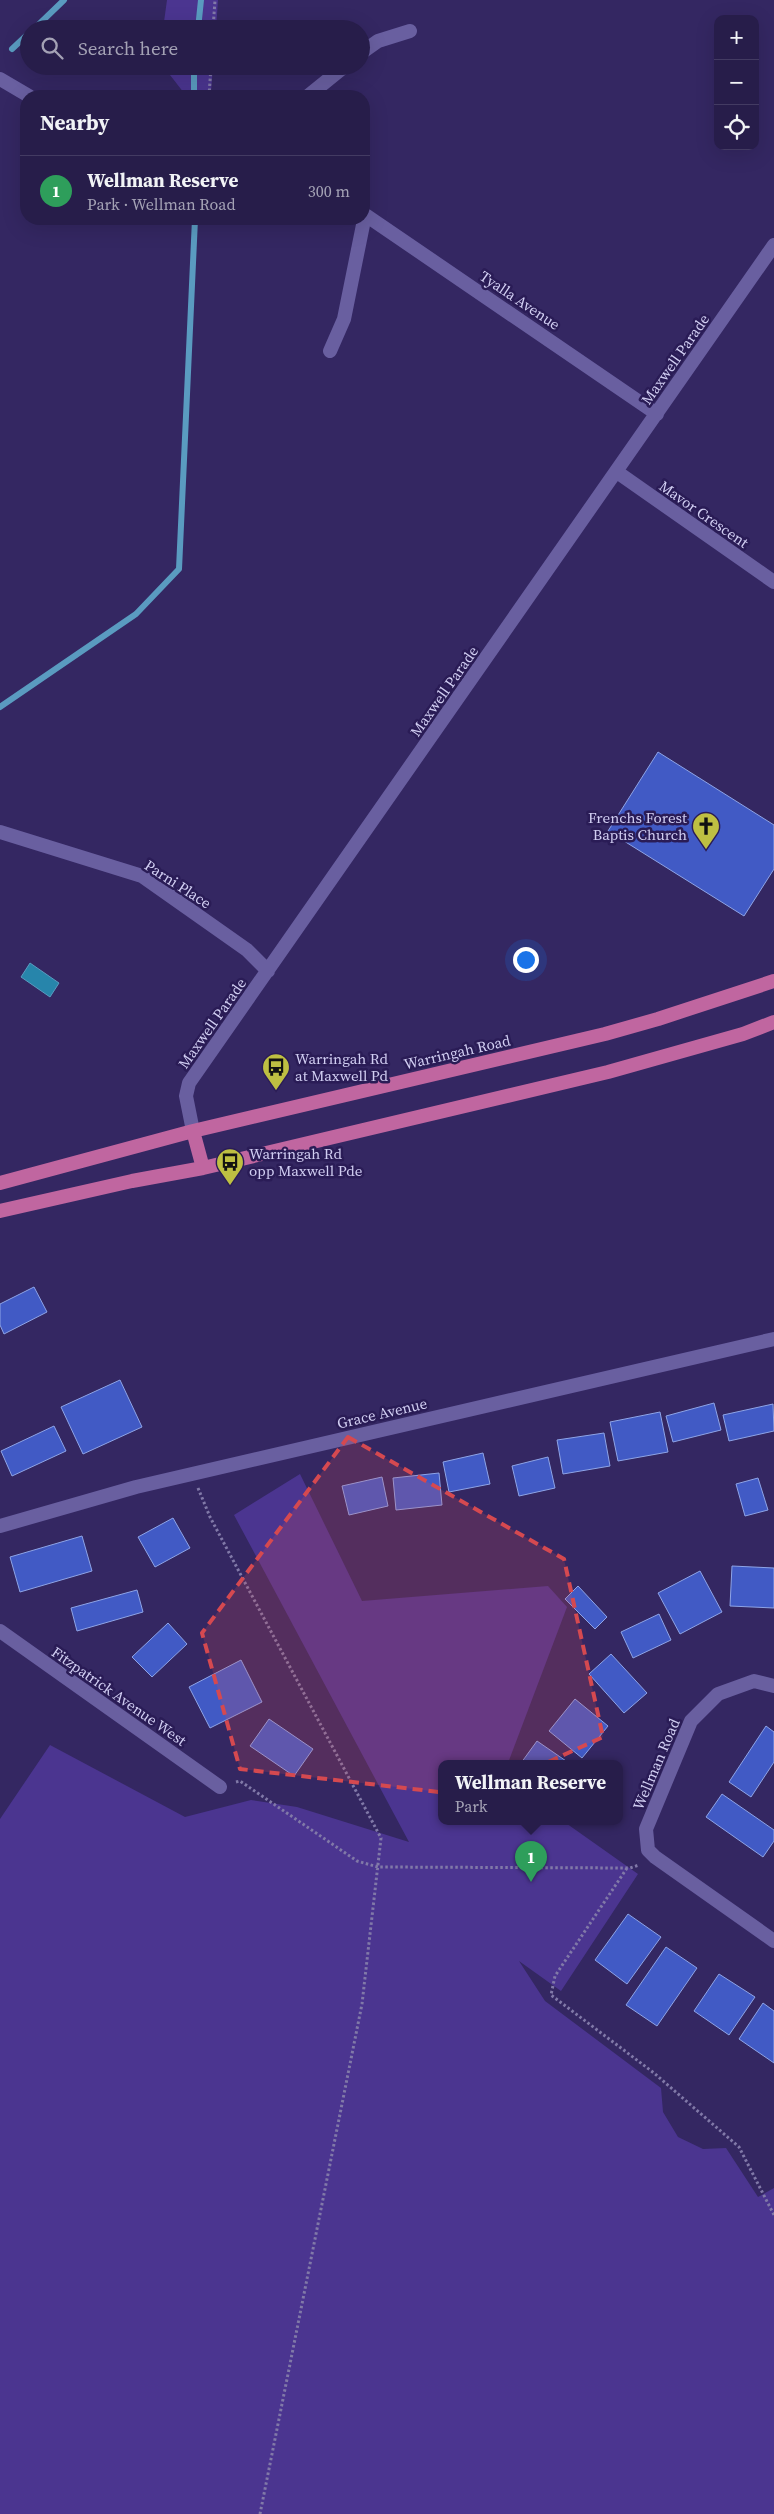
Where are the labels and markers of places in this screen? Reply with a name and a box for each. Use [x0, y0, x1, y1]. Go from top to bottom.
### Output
place label: Frenchs Forest Baptis Church [588, 807, 687, 845]
church icon: Frenchs Forest Baptis Church [691, 811, 721, 850]
place label: Warringah Rd at Maxwell Pd [295, 1048, 388, 1086]
bus stop icon: Warringah Rd at Maxwell Pd [261, 1052, 291, 1091]
place label: Warringah Rd opp Maxwell Pde [249, 1143, 363, 1181]
bus stop icon: Warringah Rd opp Maxwell Pde [215, 1147, 245, 1186]
pin: 1 [515, 1841, 547, 1882]

